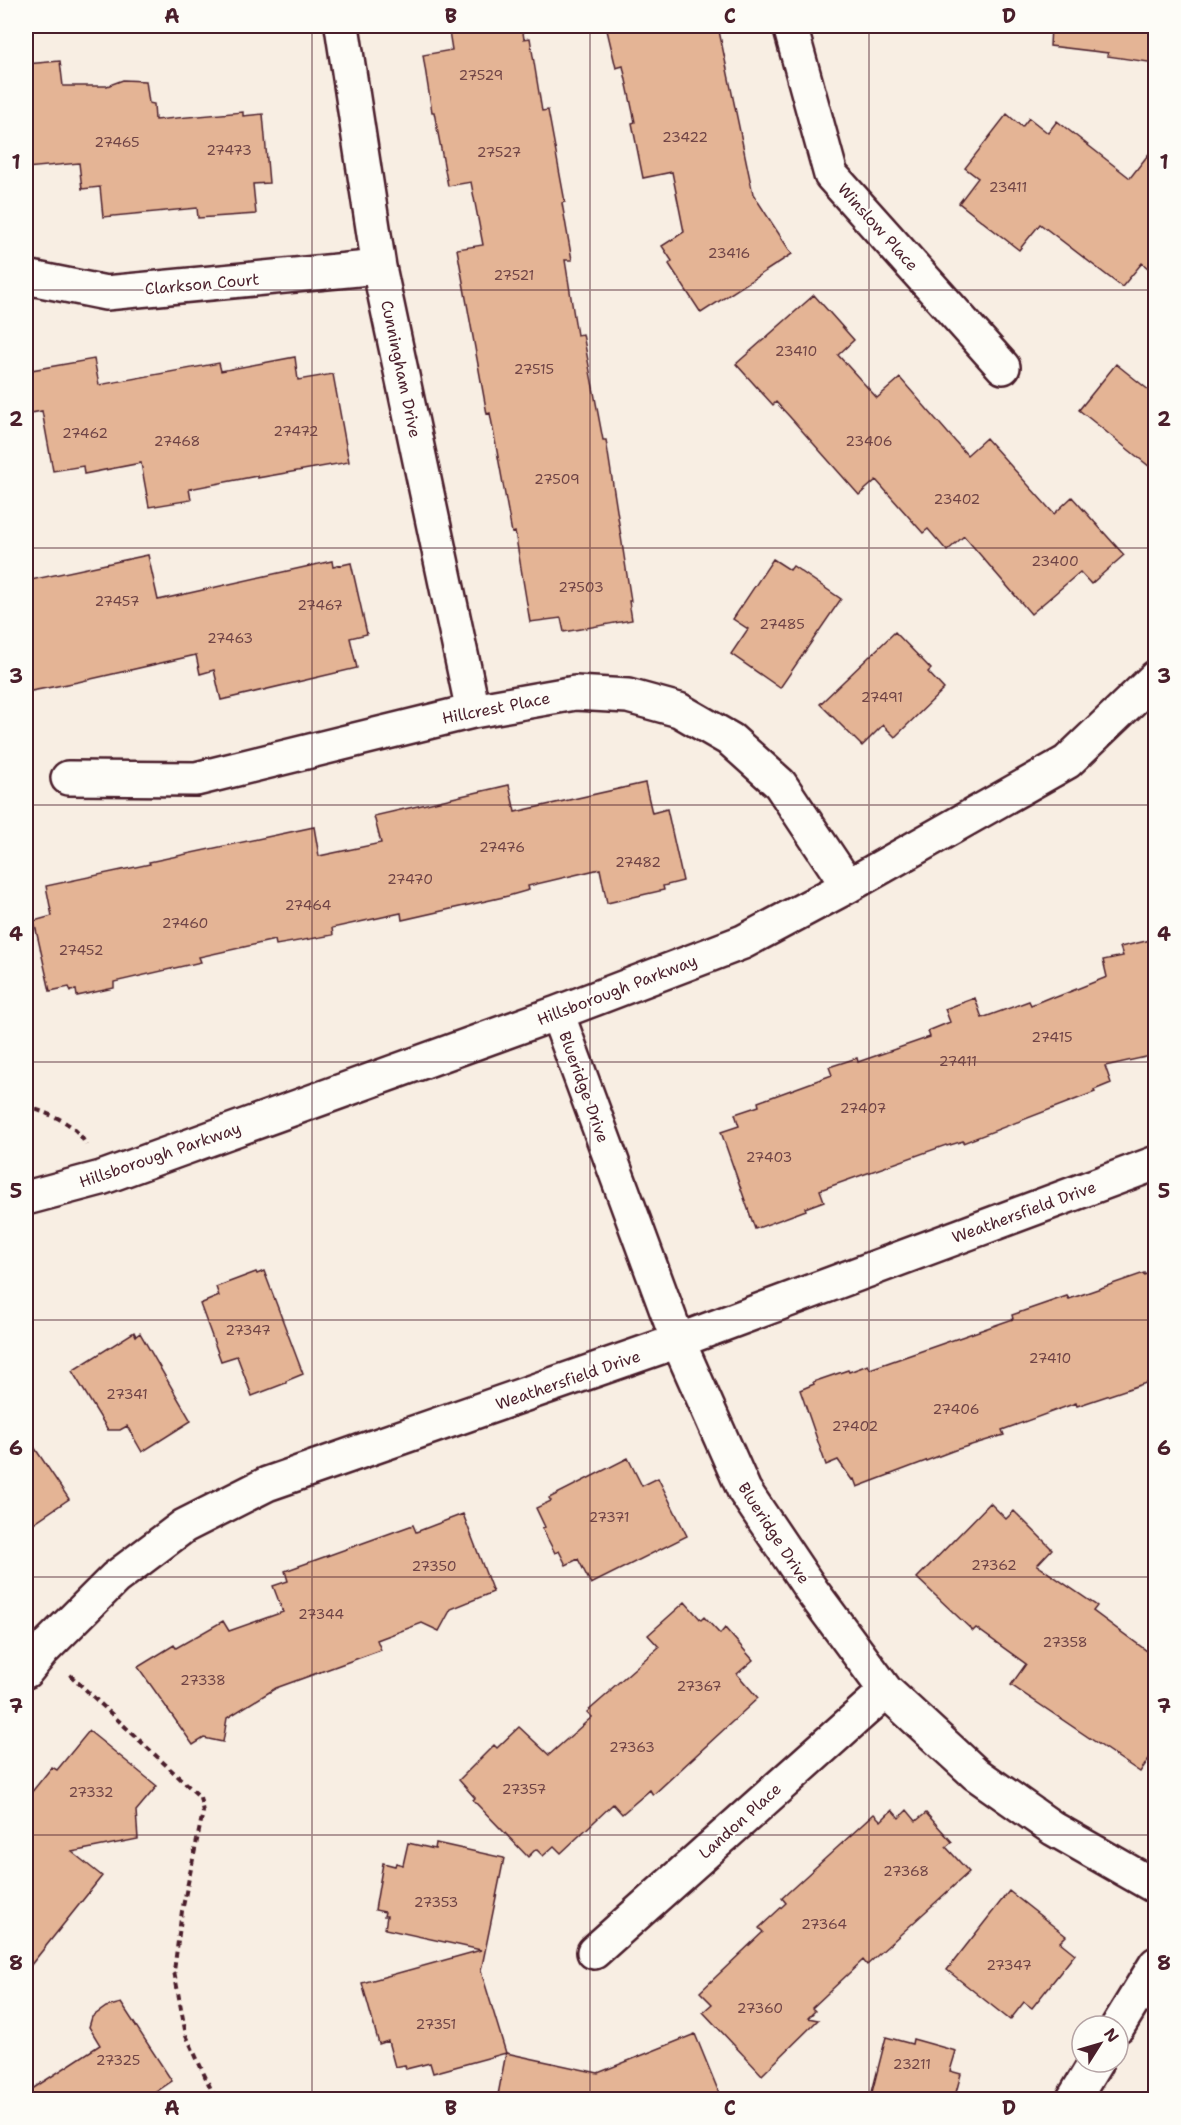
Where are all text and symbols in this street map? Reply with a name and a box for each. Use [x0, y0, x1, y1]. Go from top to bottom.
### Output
text: A [164, 3, 180, 29]
text: B [445, 3, 457, 29]
text: C [724, 3, 736, 29]
text: D [1002, 3, 1016, 29]
house number: 27529 [459, 66, 503, 84]
house number: 23422 [662, 128, 708, 146]
house number: 27465 [94, 133, 140, 151]
house number: 27473 [206, 141, 252, 159]
house number: 27527 [477, 143, 521, 161]
text: 1 [11, 149, 21, 175]
text: 1 [1159, 149, 1169, 175]
house number: 23411 [989, 178, 1027, 196]
street label: Winslow Place [833, 179, 923, 275]
house number: 23416 [708, 244, 750, 262]
house number: 27521 [494, 266, 534, 284]
street label: Clarkson Court [144, 269, 260, 299]
street label: Cunningham Drive [376, 298, 426, 440]
house number: 23410 [775, 342, 817, 360]
house number: 27515 [514, 360, 554, 378]
text: 2 [9, 406, 23, 432]
text: 2 [1157, 406, 1171, 432]
house number: 27472 [273, 422, 319, 440]
house number: 27462 [62, 424, 108, 442]
house number: 27468 [154, 432, 200, 450]
house number: 23406 [845, 432, 893, 450]
house number: 27509 [534, 470, 580, 488]
house number: 23402 [934, 490, 980, 508]
house number: 23400 [1031, 552, 1079, 570]
house number: 27503 [558, 578, 604, 596]
house number: 27457 [94, 592, 140, 610]
house number: 27467 [297, 596, 343, 614]
house number: 27485 [759, 615, 805, 633]
house number: 27463 [207, 629, 253, 647]
text: 3 [9, 663, 23, 689]
text: 3 [1157, 663, 1171, 689]
street label: Hillcrest Place [440, 687, 552, 729]
house number: 27491 [861, 688, 903, 706]
house number: 27476 [479, 838, 525, 856]
house number: 27482 [615, 853, 661, 871]
house number: 27470 [387, 870, 433, 888]
house number: 27464 [285, 896, 332, 914]
house number: 27460 [162, 914, 208, 932]
text: 4 [9, 921, 23, 947]
text: 4 [1157, 921, 1171, 947]
house number: 27452 [58, 941, 104, 959]
street label: Hillsborough Parkway [534, 950, 700, 1030]
street label: Blueridge Drive [554, 1028, 614, 1146]
house number: 27415 [1031, 1028, 1073, 1046]
house number: 27411 [939, 1052, 977, 1070]
house number: 27407 [840, 1099, 886, 1117]
street label: Hillsborough Parkway [76, 1117, 244, 1193]
house number: 27403 [746, 1148, 792, 1166]
street label: Weathersfield Drive [949, 1176, 1099, 1248]
text: 5 [10, 1178, 22, 1204]
text: 5 [1158, 1178, 1170, 1204]
house number: 27347 [225, 1321, 271, 1339]
street label: Weathersfield Drive [493, 1345, 643, 1415]
house number: 27410 [1029, 1349, 1071, 1367]
house number: 27341 [106, 1385, 148, 1403]
house number: 27406 [932, 1400, 980, 1418]
house number: 27402 [832, 1417, 878, 1435]
text: 6 [9, 1435, 23, 1461]
text: 6 [1157, 1435, 1171, 1461]
street label: Blueridge Drive [733, 1478, 815, 1588]
house number: 27371 [588, 1508, 630, 1526]
house number: 27362 [971, 1556, 1017, 1574]
house number: 27350 [411, 1557, 457, 1575]
house number: 27344 [298, 1605, 344, 1623]
house number: 27358 [1042, 1633, 1088, 1651]
house number: 27338 [180, 1671, 226, 1689]
house number: 27367 [676, 1677, 722, 1695]
text: 7 [9, 1693, 23, 1719]
text: 7 [1157, 1693, 1171, 1719]
house number: 27363 [609, 1738, 655, 1756]
street label: Landon Place [694, 1778, 786, 1864]
house number: 27357 [502, 1780, 546, 1798]
house number: 27332 [68, 1783, 114, 1801]
house number: 27368 [883, 1862, 929, 1880]
house number: 27353 [414, 1893, 458, 1911]
house number: 27364 [801, 1915, 847, 1933]
text: 8 [9, 1950, 23, 1976]
text: 8 [1157, 1950, 1171, 1976]
house number: 27347 [986, 1956, 1032, 1974]
house number: 27360 [737, 1999, 783, 2017]
north arrow [1070, 2014, 1130, 2074]
house number: 27351 [416, 2015, 456, 2033]
text: N [1099, 2024, 1124, 2047]
house number: 27325 [96, 2051, 140, 2069]
house number: 23211 [893, 2055, 931, 2073]
text: A [164, 2095, 180, 2121]
text: B [445, 2095, 457, 2121]
text: C [724, 2095, 736, 2121]
text: D [1002, 2095, 1016, 2121]

